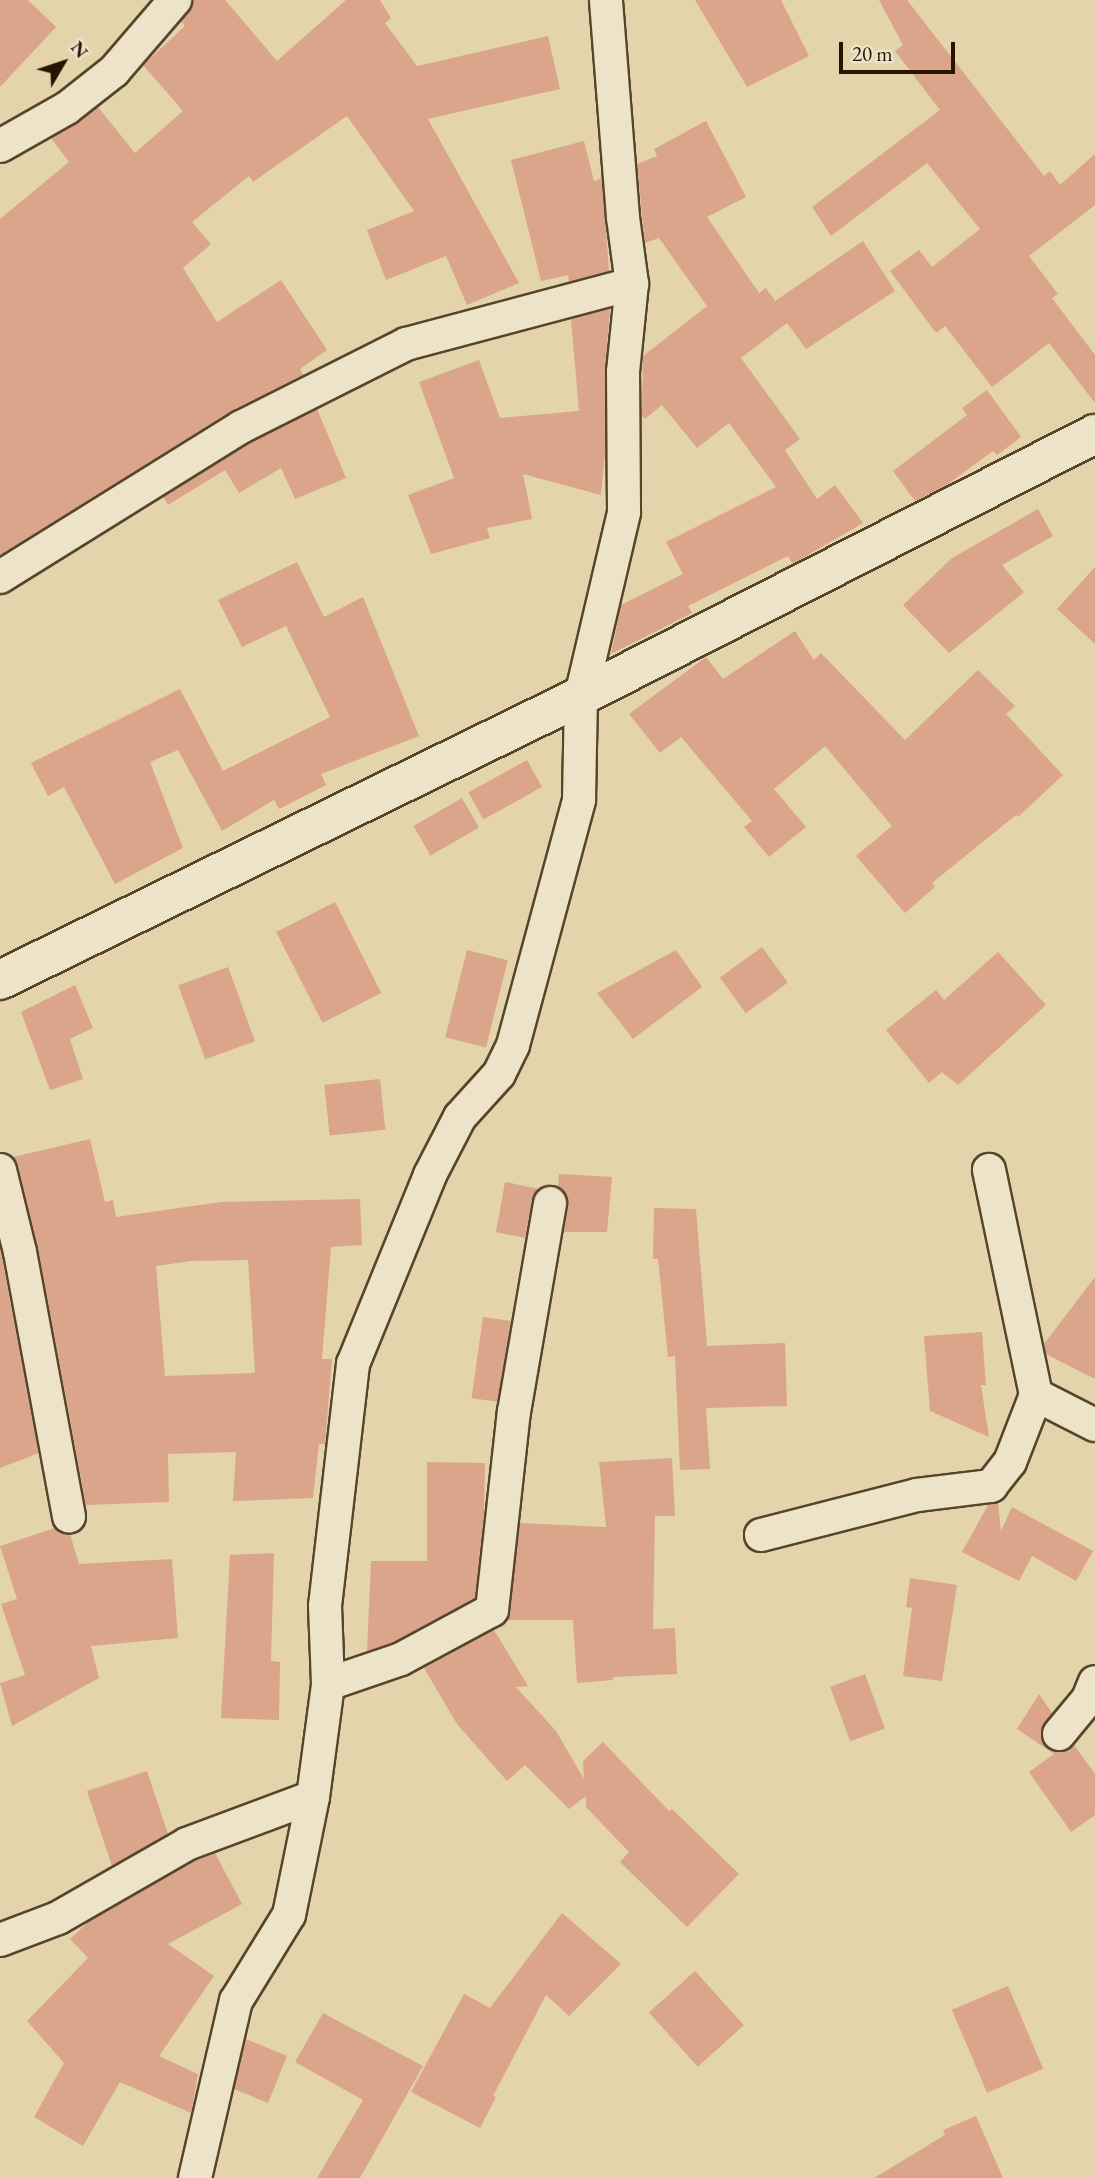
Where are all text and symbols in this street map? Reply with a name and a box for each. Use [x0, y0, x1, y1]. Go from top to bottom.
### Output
north arrow [28, 28, 98, 98]
scale bar [843, 28, 958, 72]
text: N [65, 36, 94, 63]
text: 20 m [852, 40, 893, 67]

